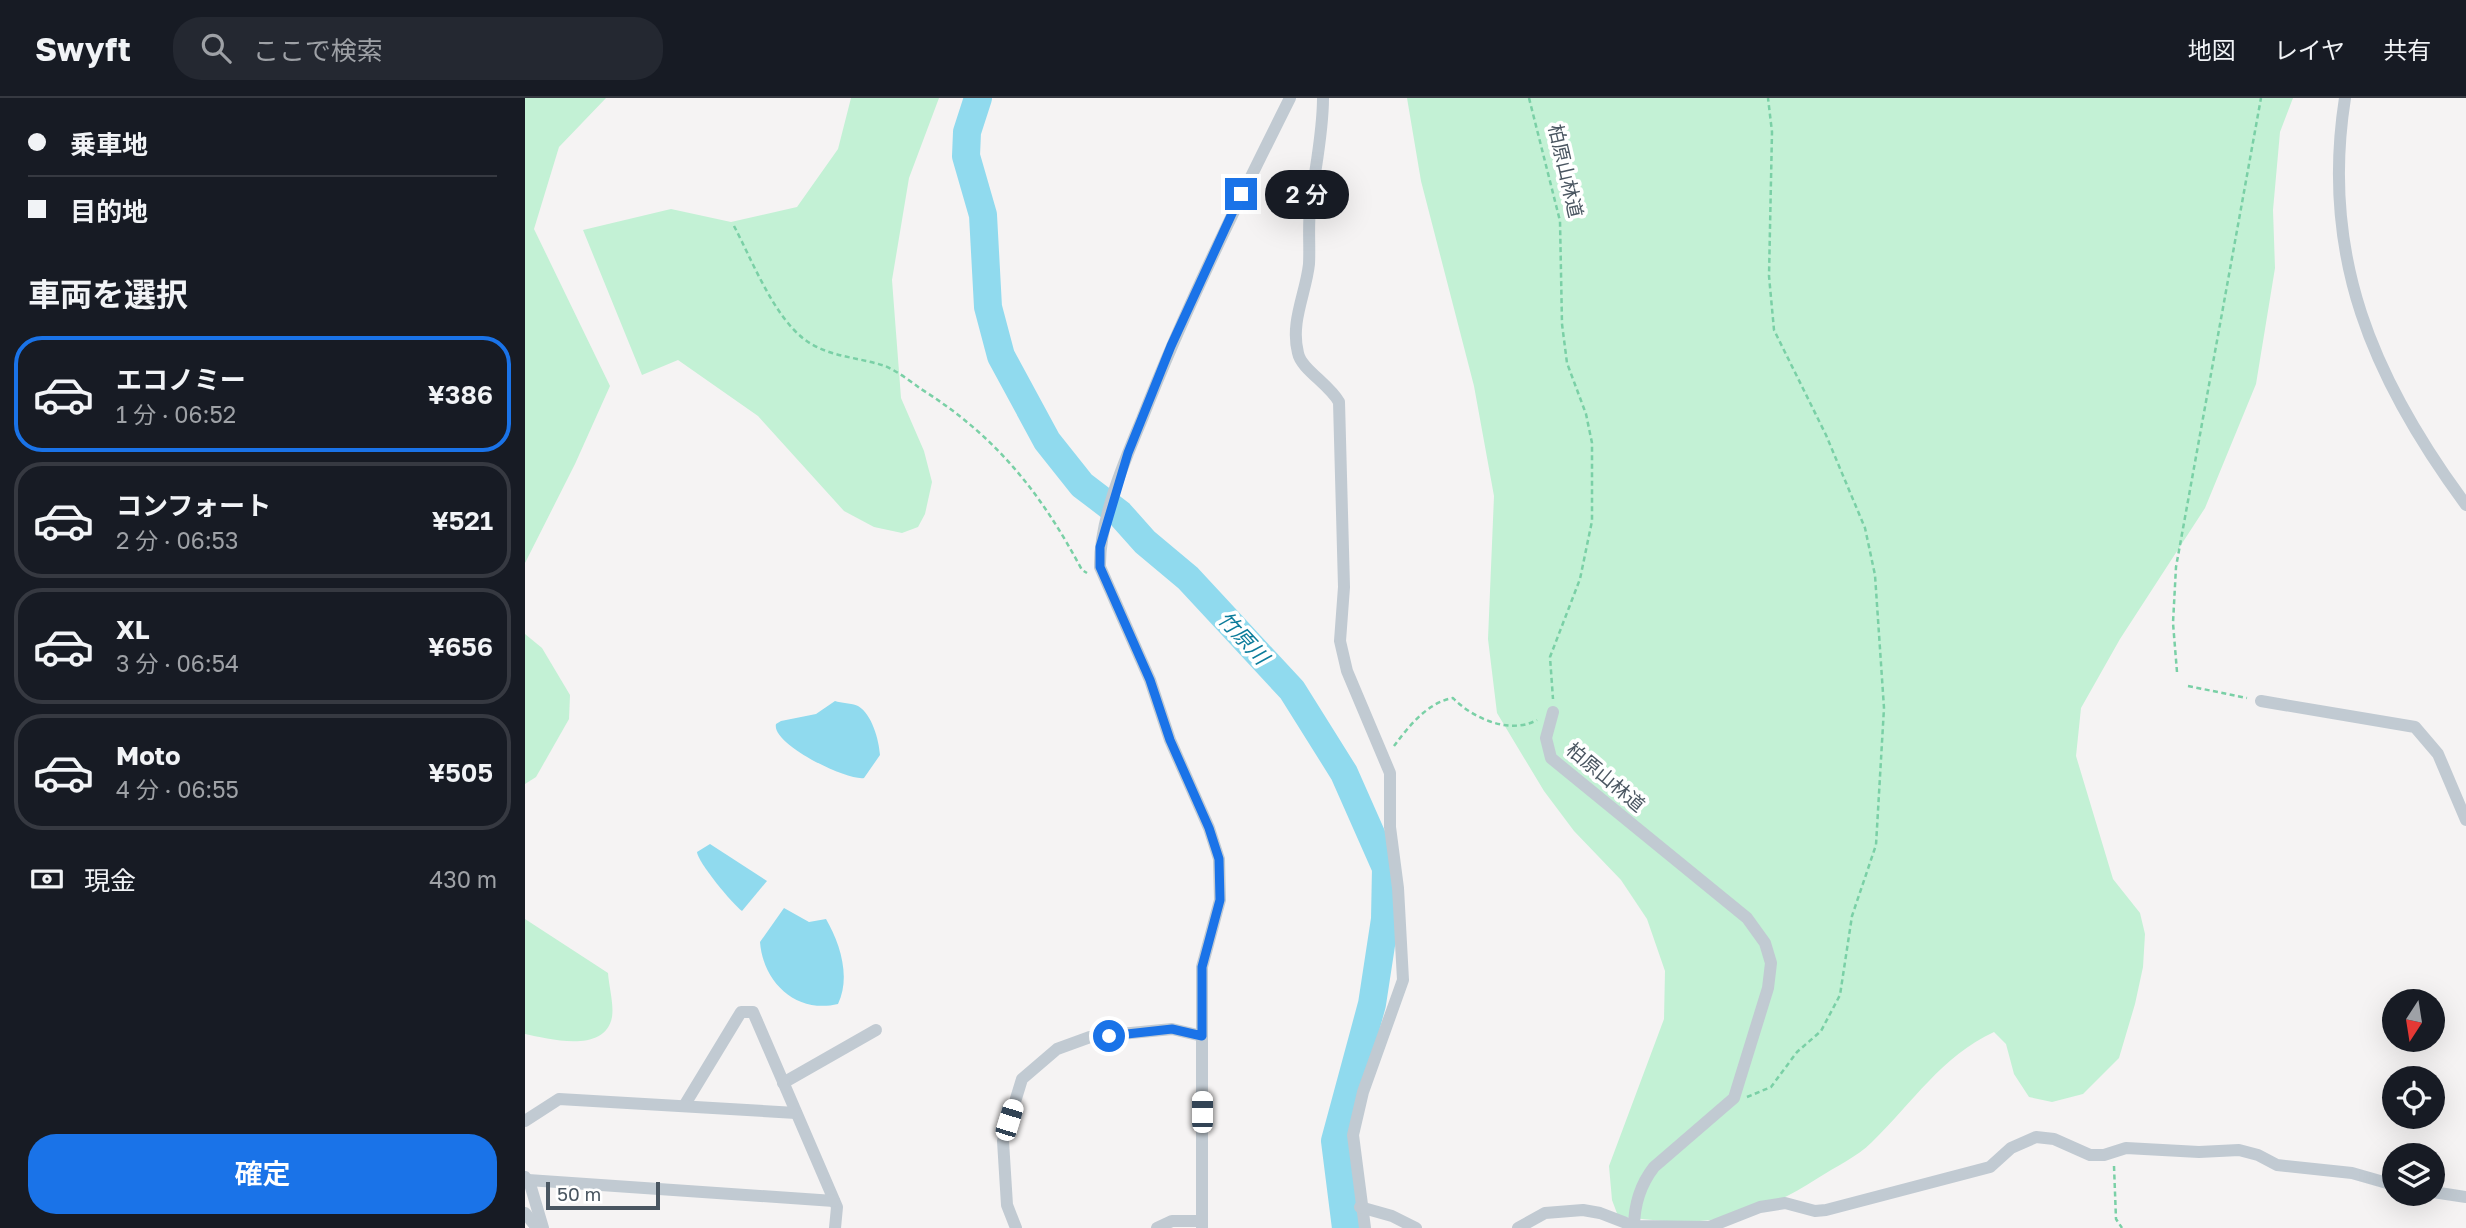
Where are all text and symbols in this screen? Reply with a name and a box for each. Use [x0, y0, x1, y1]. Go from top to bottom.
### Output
search box [173, 17, 663, 80]
text: Swyft [35, 29, 131, 68]
icon: search [197, 29, 235, 67]
text: ここで検索 [253, 35, 383, 66]
text: 地図 [2188, 35, 2236, 64]
text: レイヤ [2274, 35, 2345, 64]
text: 共有 [2383, 35, 2431, 64]
street label: 柏原山林道 [1545, 122, 1588, 220]
text: 乗車地 [70, 129, 148, 160]
callout: 2 分 [1265, 170, 1349, 218]
route end [1225, 178, 1257, 210]
text: 2 分 [1286, 180, 1328, 208]
text: 目的地 [70, 196, 148, 227]
text: 車両を選択 [28, 275, 188, 313]
icon: car [32, 363, 95, 426]
text: エコノミー [116, 364, 246, 395]
text: ¥386 [428, 379, 493, 410]
text: 1 分 · 06:52 [116, 400, 236, 428]
icon: car [32, 489, 95, 552]
text: コンフォート [116, 490, 271, 521]
text: ¥521 [432, 505, 493, 536]
text: 2 分 · 06:53 [116, 526, 238, 554]
water label: 竹原川 [1213, 605, 1276, 671]
text: XL [116, 614, 150, 645]
icon: car [32, 615, 95, 678]
text: ¥656 [428, 631, 493, 662]
text: 3 分 · 06:54 [116, 649, 239, 677]
street label: 柏原山林道 [1563, 737, 1650, 816]
text: Moto [116, 740, 181, 771]
icon: car [32, 741, 95, 804]
text: ¥505 [428, 757, 493, 788]
text: 4 分 · 06:55 [116, 775, 239, 803]
icon: cash [28, 860, 66, 898]
text: 現金 [84, 865, 136, 896]
text: 430 m [429, 865, 497, 893]
north arrow [2382, 989, 2445, 1052]
map controls [2382, 989, 2445, 1206]
route start [1093, 1020, 1125, 1052]
button: locate [2382, 1066, 2445, 1129]
car [1192, 1091, 1213, 1133]
car [993, 1097, 1026, 1143]
button: 確定 [28, 1134, 497, 1214]
button: layers [2382, 1143, 2445, 1206]
scale bar [546, 1179, 660, 1211]
text: 50 m [557, 1182, 601, 1205]

